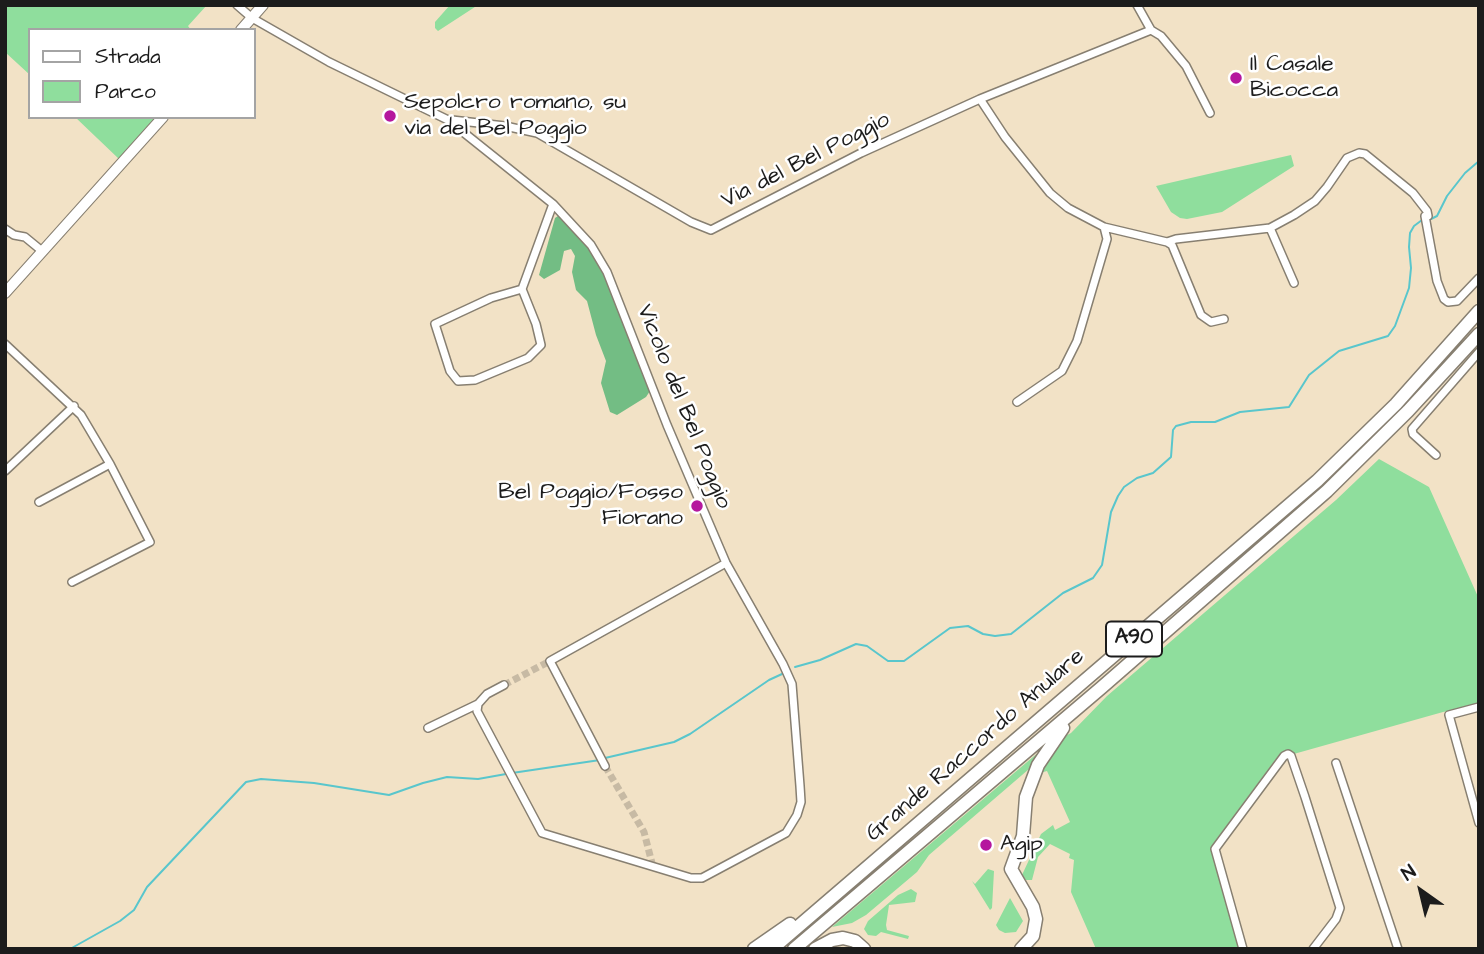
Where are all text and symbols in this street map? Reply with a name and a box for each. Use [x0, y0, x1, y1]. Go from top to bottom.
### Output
legend [28, 28, 256, 119]
text: Strada [95, 42, 161, 71]
place label: Il Casale Bicocca [1250, 51, 1338, 105]
marker: Il Casale Bicocca [1228, 70, 1244, 86]
text: Parco [95, 77, 156, 106]
place label: Sepolcro romano, su via del Bel Poggio [404, 89, 626, 143]
street label: Via del Bel Poggio [717, 107, 895, 215]
marker: Sepolcro romano, su via del Bel Poggio [382, 108, 398, 124]
street label: Vicolo del Bel Poggio [629, 301, 737, 513]
place label: Bel Poggio/Fosso Fiorano [498, 479, 683, 533]
marker: Bel Poggio/Fosso Fiorano [689, 498, 705, 514]
road number: A90 [1106, 622, 1162, 656]
street label: Grande Raccordo Anulare [861, 644, 1091, 848]
place label: Agip [1000, 831, 1043, 859]
marker: Agip [978, 837, 994, 853]
north arrow [1386, 856, 1456, 926]
text: N [1396, 859, 1421, 888]

